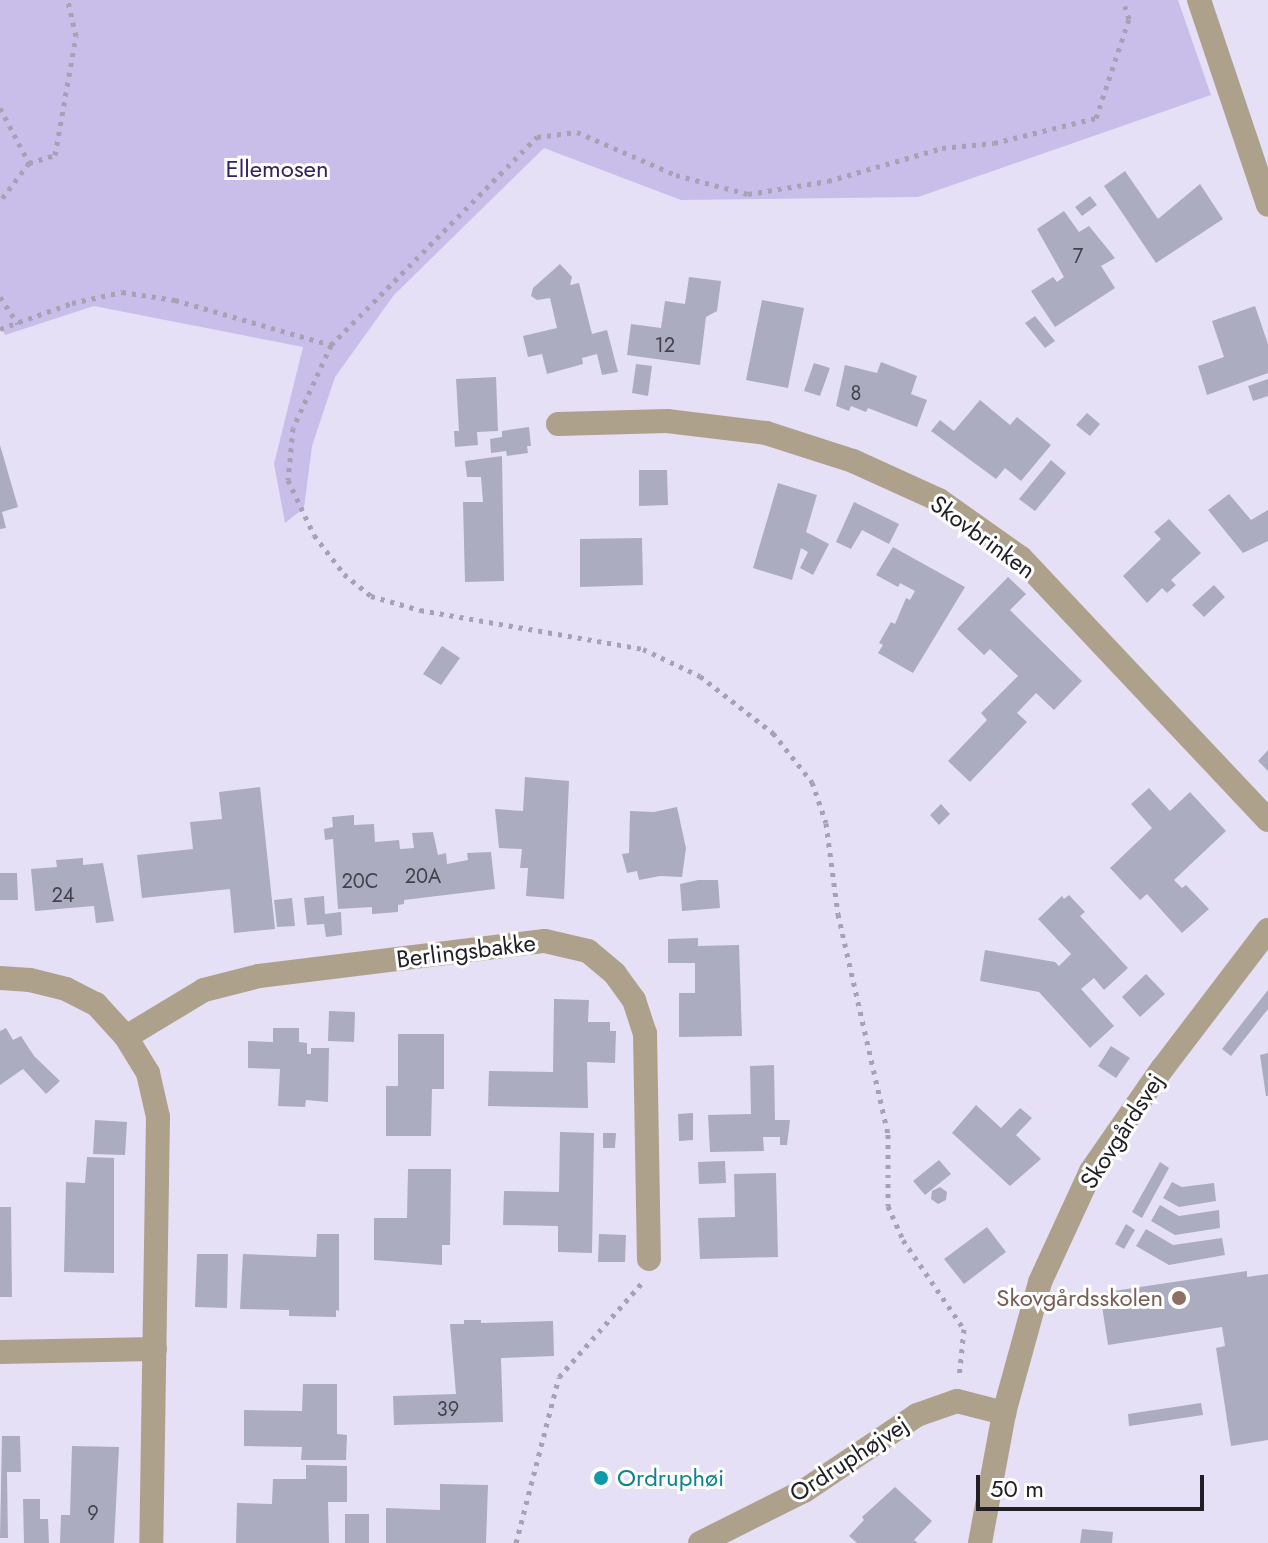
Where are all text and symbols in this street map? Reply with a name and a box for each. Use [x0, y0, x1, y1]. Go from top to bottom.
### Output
park label: Ellemosen [225, 155, 329, 183]
house number: 7 [1073, 244, 1083, 268]
house number: 12 [655, 333, 675, 357]
house number: 8 [851, 381, 861, 405]
street label: Skovbrinken [925, 489, 1041, 585]
house number: 20A [405, 864, 441, 888]
house number: 20C [341, 869, 379, 893]
house number: 24 [51, 883, 75, 907]
street label: Berlingsbakke [395, 928, 537, 974]
street label: Skovgårdsvej [1074, 1068, 1170, 1194]
place label: Skovgårdsskolen [996, 1284, 1163, 1312]
marker: Skovgårdsskolen [1170, 1289, 1188, 1307]
house number: 39 [437, 1397, 459, 1421]
street label: Ordruphøjvej [784, 1410, 914, 1508]
scale bar [980, 1459, 1208, 1509]
place label: Ordruphøi [617, 1464, 724, 1492]
marker: Ordruphøi [592, 1469, 610, 1487]
text: 50 m [990, 1471, 1044, 1506]
house number: 9 [87, 1501, 99, 1525]

